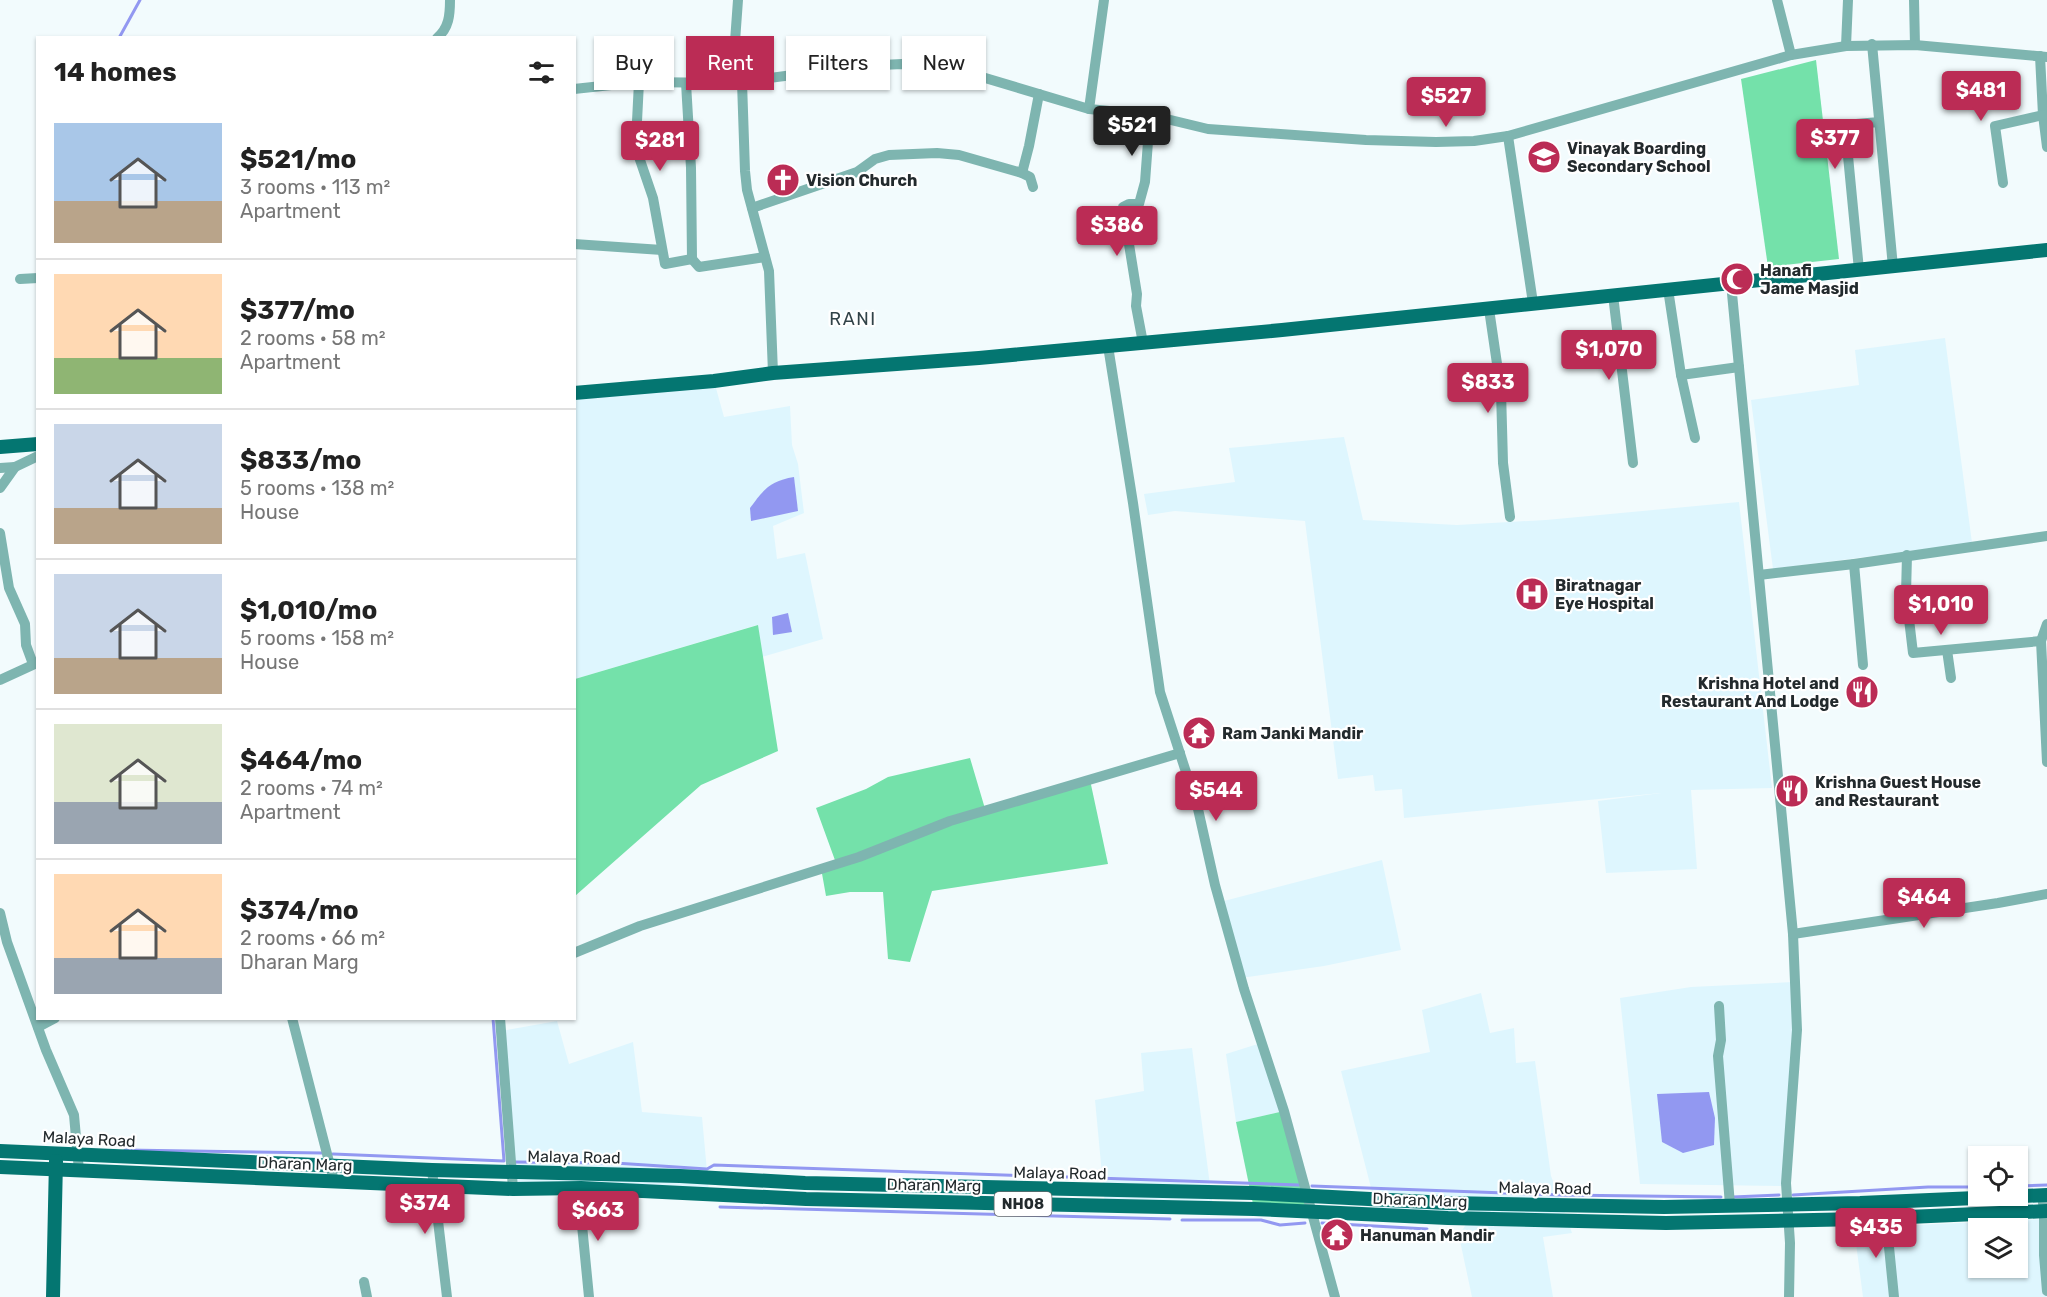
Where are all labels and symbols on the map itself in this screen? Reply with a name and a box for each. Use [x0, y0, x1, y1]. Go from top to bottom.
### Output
pin: $481 [1945, 71, 2017, 122]
pin: $527 [1410, 77, 1482, 128]
pin: $521 [1096, 106, 1168, 157]
pin: $377 [1799, 119, 1871, 170]
pin: $281 [624, 121, 696, 172]
school or university icon: Vinayak Boarding Secondary School [1526, 139, 1562, 175]
place label: Vinayak Boarding Secondary School [1567, 139, 1711, 176]
church icon: Vision Church [765, 162, 801, 198]
place label: Vision Church [806, 171, 917, 190]
pin: $386 [1081, 206, 1153, 257]
mosque icon: Hanafi Jame Masjid [1719, 261, 1755, 297]
place label: Hanafi Jame Masjid [1760, 261, 1859, 298]
district label: RANI [829, 308, 877, 330]
pin: $1,070 [1560, 330, 1658, 381]
pin: $833 [1452, 363, 1524, 414]
hospital icon: Biratnagar Eye Hospital [1514, 576, 1550, 612]
place label: Biratnagar Eye Hospital [1555, 576, 1654, 613]
pin: $1,010 [1892, 585, 1990, 636]
place label: Krishna Hotel and Restaurant And Lodge [1661, 674, 1839, 711]
restaurant icon: Krishna Hotel and Restaurant And Lodge [1844, 674, 1880, 710]
temple icon: Ram Janki Mandir [1181, 715, 1217, 751]
place label: Ram Janki Mandir [1222, 724, 1364, 743]
pin: $544 [1180, 771, 1252, 822]
restaurant icon: Krishna Guest House and Restaurant [1774, 773, 1810, 809]
place label: Krishna Guest House and Restaurant [1815, 773, 1981, 810]
pin: $464 [1888, 878, 1960, 929]
street label: Malaya Road [42, 1127, 136, 1151]
street label: Malaya Road [527, 1147, 621, 1167]
street label: Dharan Marg [257, 1153, 353, 1175]
street label: Malaya Road [1013, 1163, 1107, 1183]
street label: Dharan Marg [886, 1175, 982, 1195]
street label: Malaya Road [1498, 1178, 1592, 1198]
pin: $374 [389, 1184, 461, 1235]
street label: Dharan Marg [1372, 1189, 1468, 1211]
pin: $663 [562, 1191, 634, 1242]
road number: NH08 [994, 1192, 1052, 1216]
pin: $435 [1840, 1208, 1912, 1259]
temple icon: Hanuman Mandir [1319, 1217, 1355, 1253]
place label: Hanuman Mandir [1360, 1226, 1495, 1245]

